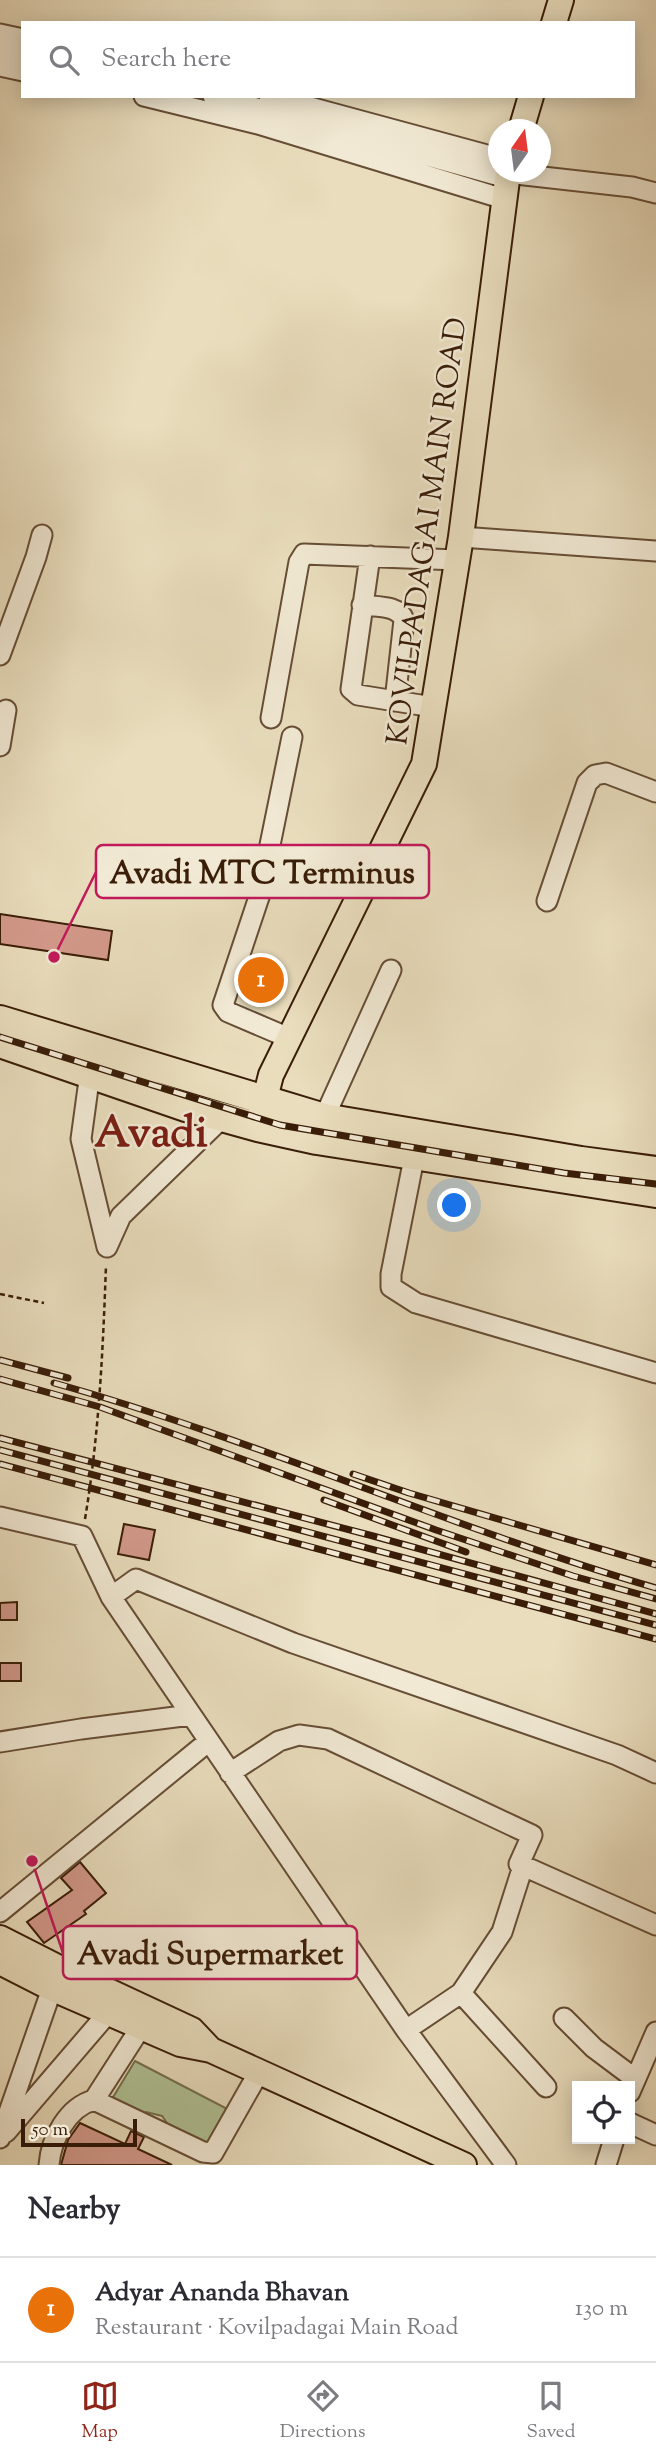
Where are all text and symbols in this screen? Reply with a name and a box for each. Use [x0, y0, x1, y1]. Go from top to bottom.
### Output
search box [21, 21, 635, 98]
icon: search [45, 41, 83, 79]
text: Search here [101, 41, 231, 78]
north arrow [488, 119, 551, 182]
street label: KOVILPADAGAI MAIN ROAD [377, 315, 480, 748]
callout: Avadi MTC Terminus [96, 845, 429, 898]
text: Avadi MTC Terminus [109, 852, 415, 898]
pin: 1 [238, 954, 284, 1006]
district label: Avadi [94, 1104, 208, 1167]
your location [437, 1188, 471, 1222]
callout: Avadi Supermarket [63, 1926, 357, 1979]
text: Avadi Supermarket [77, 1933, 343, 1979]
map controls [572, 2081, 635, 2144]
button: locate [572, 2081, 635, 2144]
scale bar [21, 2116, 136, 2148]
text: 50 m [32, 2117, 68, 2144]
text: Nearby [28, 2189, 120, 2232]
text: Adyar Ananda Bhavan [95, 2275, 349, 2312]
text: 1 [47, 2293, 55, 2326]
text: 130 m [575, 2293, 628, 2326]
text: Restaurant · Kovilpadagai Main Road [95, 2312, 458, 2345]
tab: Map [81, 2377, 119, 2446]
tab: Directions [280, 2377, 365, 2446]
tab: Saved [527, 2377, 575, 2446]

